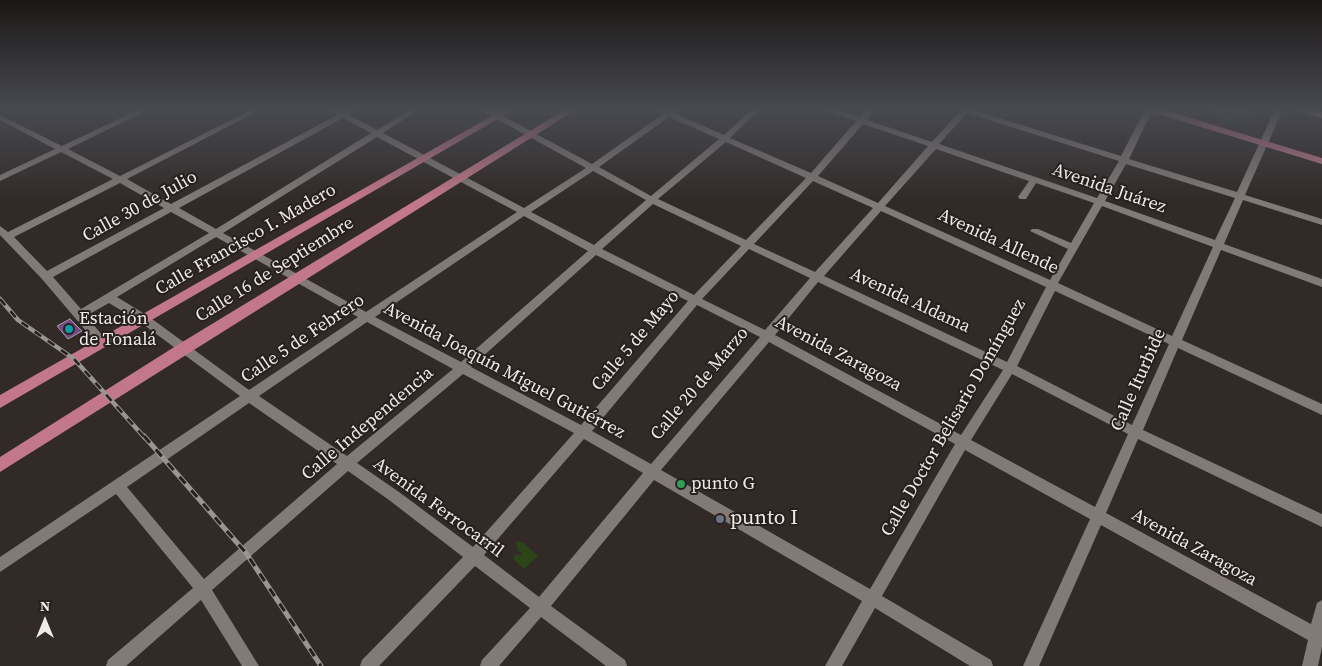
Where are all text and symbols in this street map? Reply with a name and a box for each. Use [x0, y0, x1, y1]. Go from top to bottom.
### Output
street label: Avenida Juárez [1049, 159, 1169, 219]
street label: Calle 30 de Julio [79, 167, 201, 247]
street label: Calle Francisco I. Madero [152, 179, 340, 301]
street label: Avenida Allende [934, 205, 1062, 279]
street label: Calle 16 de Septiembre [192, 212, 358, 328]
street label: Avenida Aldama [846, 264, 974, 338]
street label: Calle 5 de Mayo [588, 286, 684, 396]
street label: Calle 5 de Febrero [237, 290, 369, 388]
street label: Calle Doctor Belisario Domínguez [877, 295, 1031, 541]
street label: Avenida Joaquín Miguel Gutiérrez [380, 298, 628, 444]
place label: Estación de Tonalá [79, 308, 156, 350]
street label: Avenida Zaragoza [771, 312, 905, 396]
marker: Estación de Tonalá [63, 323, 75, 335]
street label: Calle 20 de Marzo [646, 323, 754, 445]
street label: Calle Iturbide [1107, 325, 1171, 435]
street label: Calle Independencia [298, 363, 438, 485]
street label: Avenida Ferrocarril [369, 453, 507, 563]
place label: punto G [691, 473, 755, 495]
marker: punto G [675, 478, 687, 490]
street label: Avenida Zaragoza [1127, 505, 1261, 591]
place label: punto I [730, 506, 798, 532]
marker: punto I [714, 513, 726, 525]
north arrow [20, 596, 70, 646]
text: N [40, 596, 50, 616]

